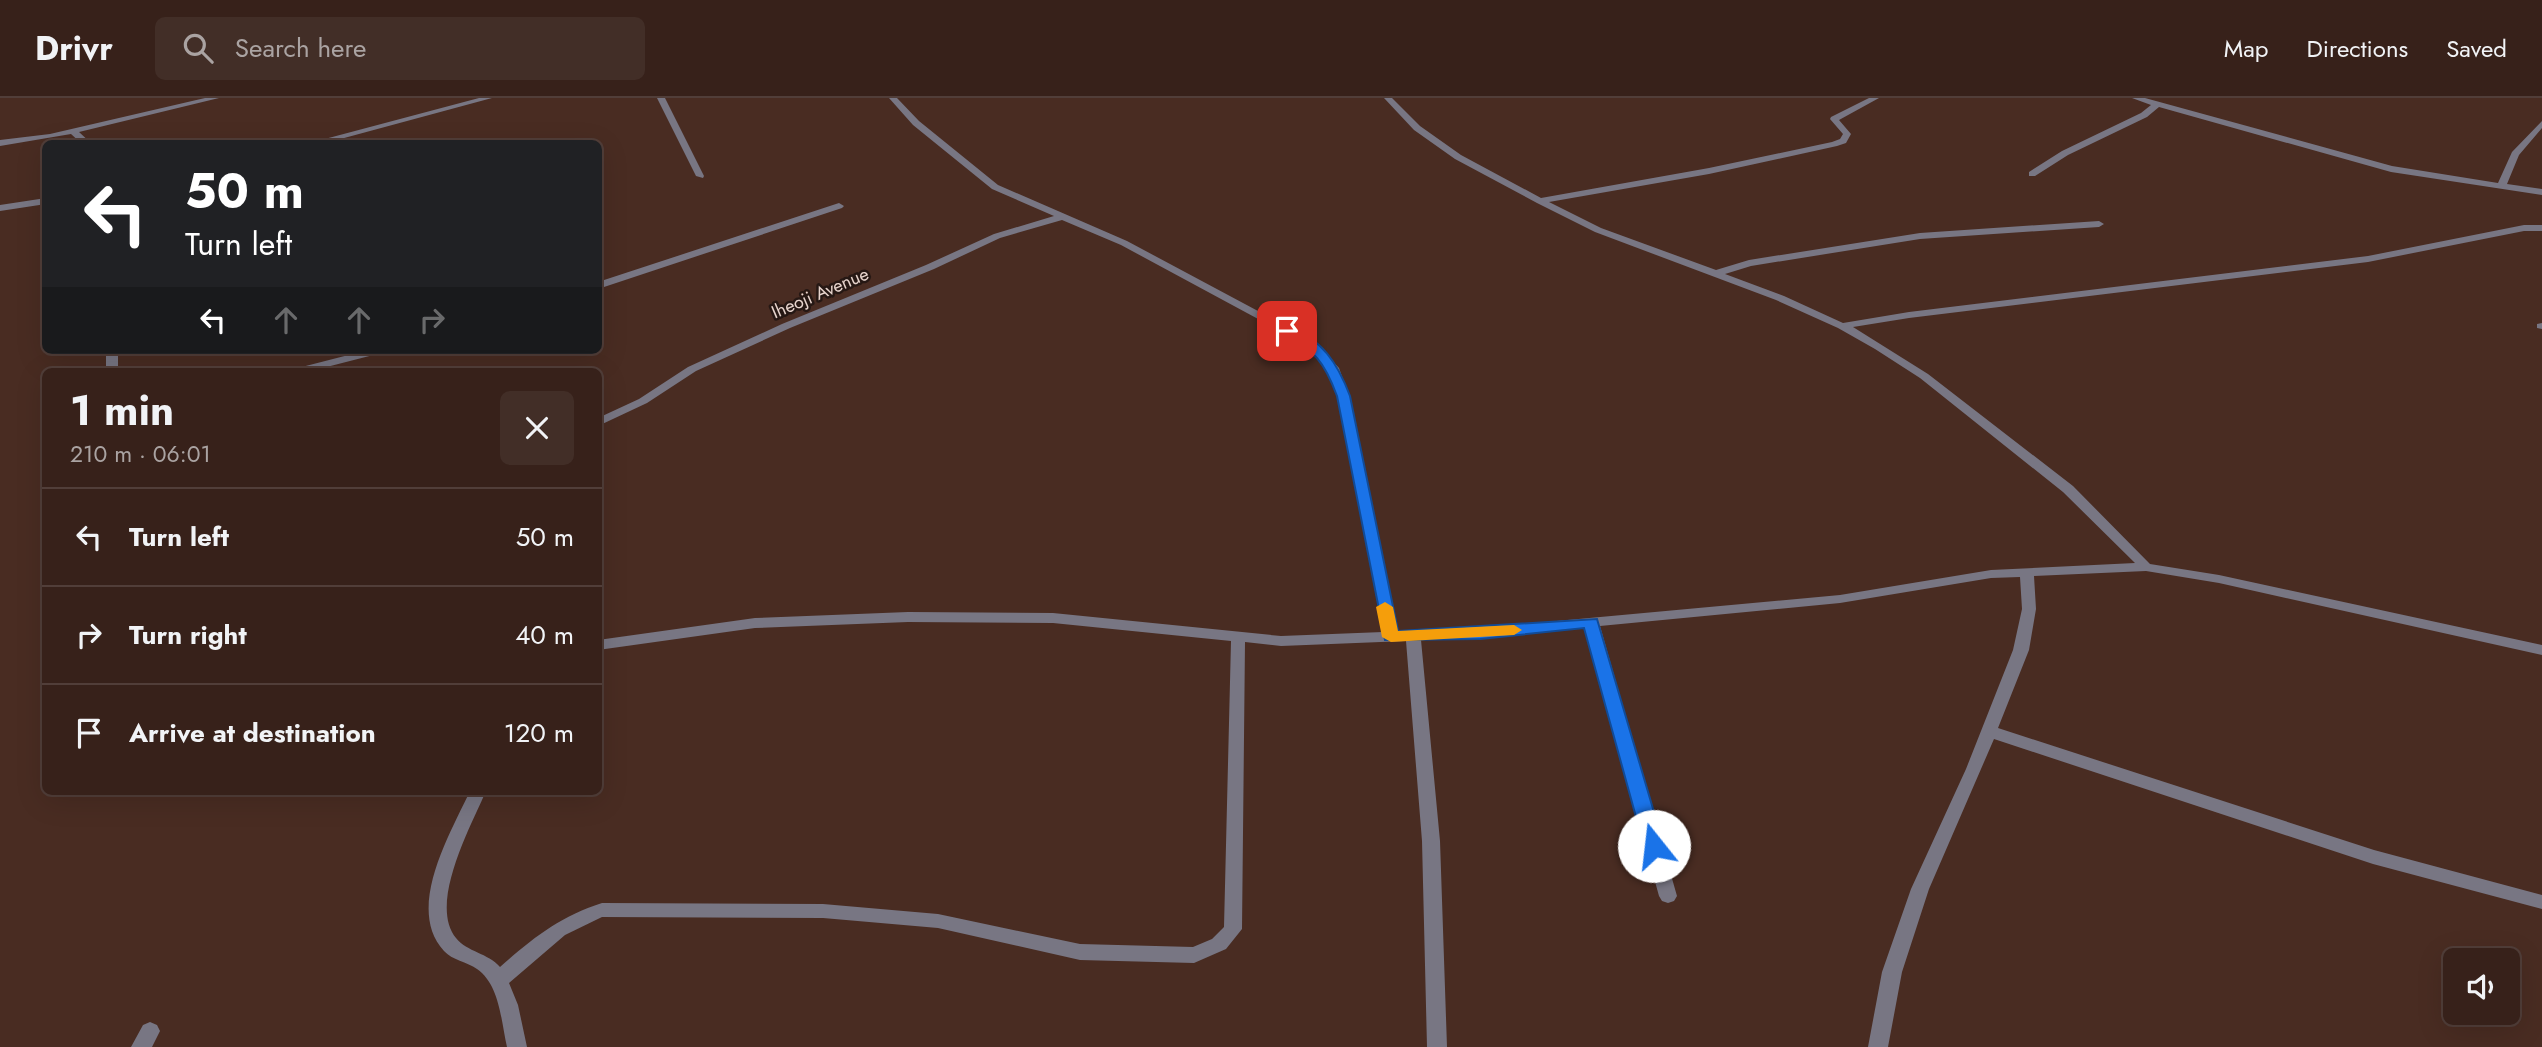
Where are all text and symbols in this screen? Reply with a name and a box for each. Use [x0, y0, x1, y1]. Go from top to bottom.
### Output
search box [155, 17, 645, 80]
text: Drivr [35, 25, 113, 72]
icon: search [179, 29, 217, 67]
text: Search here [235, 29, 366, 67]
text: Map [2224, 31, 2269, 66]
text: Directions [2307, 31, 2408, 66]
text: Saved [2446, 31, 2507, 66]
text: 50 m [185, 156, 304, 226]
icon: left [70, 168, 161, 259]
text: Turn left [185, 221, 292, 267]
street label: Iheoji Avenue [767, 261, 873, 325]
icon: left [194, 301, 232, 339]
icon: ahead [267, 301, 305, 339]
icon: ahead [340, 301, 378, 339]
icon: right [413, 301, 451, 339]
pin [1257, 301, 1317, 361]
icon: arrive [1268, 312, 1306, 350]
text: 1 min [70, 380, 174, 441]
button: close [500, 391, 574, 465]
text: 210 m · 06:01 [70, 437, 211, 471]
icon: left [70, 518, 108, 556]
text: Turn left [129, 518, 229, 556]
text: 50 m [516, 518, 574, 556]
icon: right [70, 616, 108, 654]
text: Turn right [129, 616, 247, 654]
text: 40 m [515, 616, 574, 654]
icon: arrive [70, 714, 108, 752]
text: Arrive at destination [129, 714, 376, 752]
text: 120 m [504, 714, 574, 752]
position arrow [1617, 809, 1691, 883]
map controls [2443, 948, 2520, 1025]
button: sound [2443, 948, 2520, 1025]

